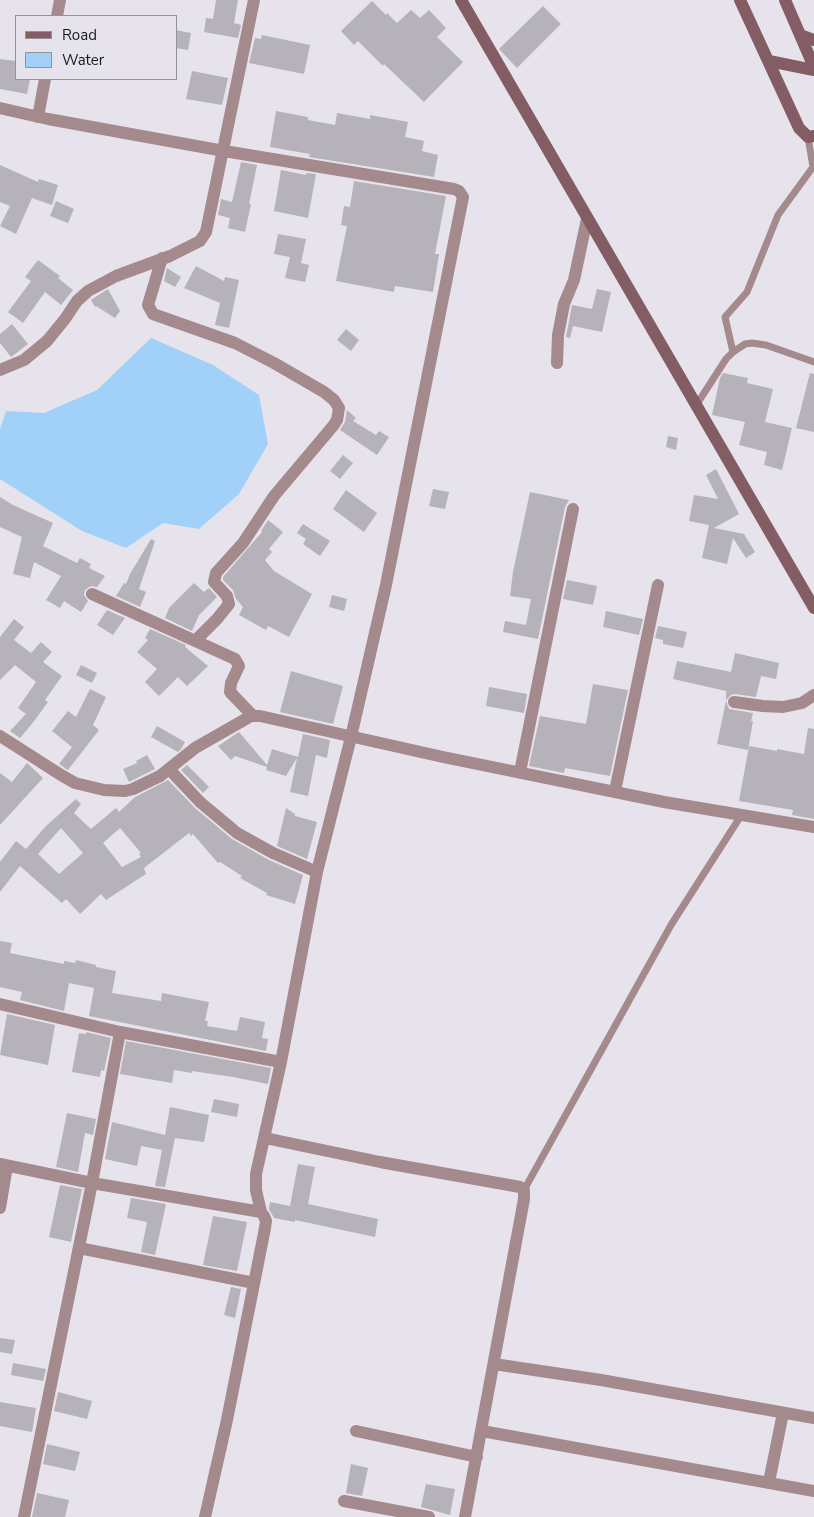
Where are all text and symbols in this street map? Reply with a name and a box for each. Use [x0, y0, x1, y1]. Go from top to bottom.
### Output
legend [15, 15, 178, 80]
text: Road [62, 25, 97, 45]
text: Water [62, 50, 104, 70]

